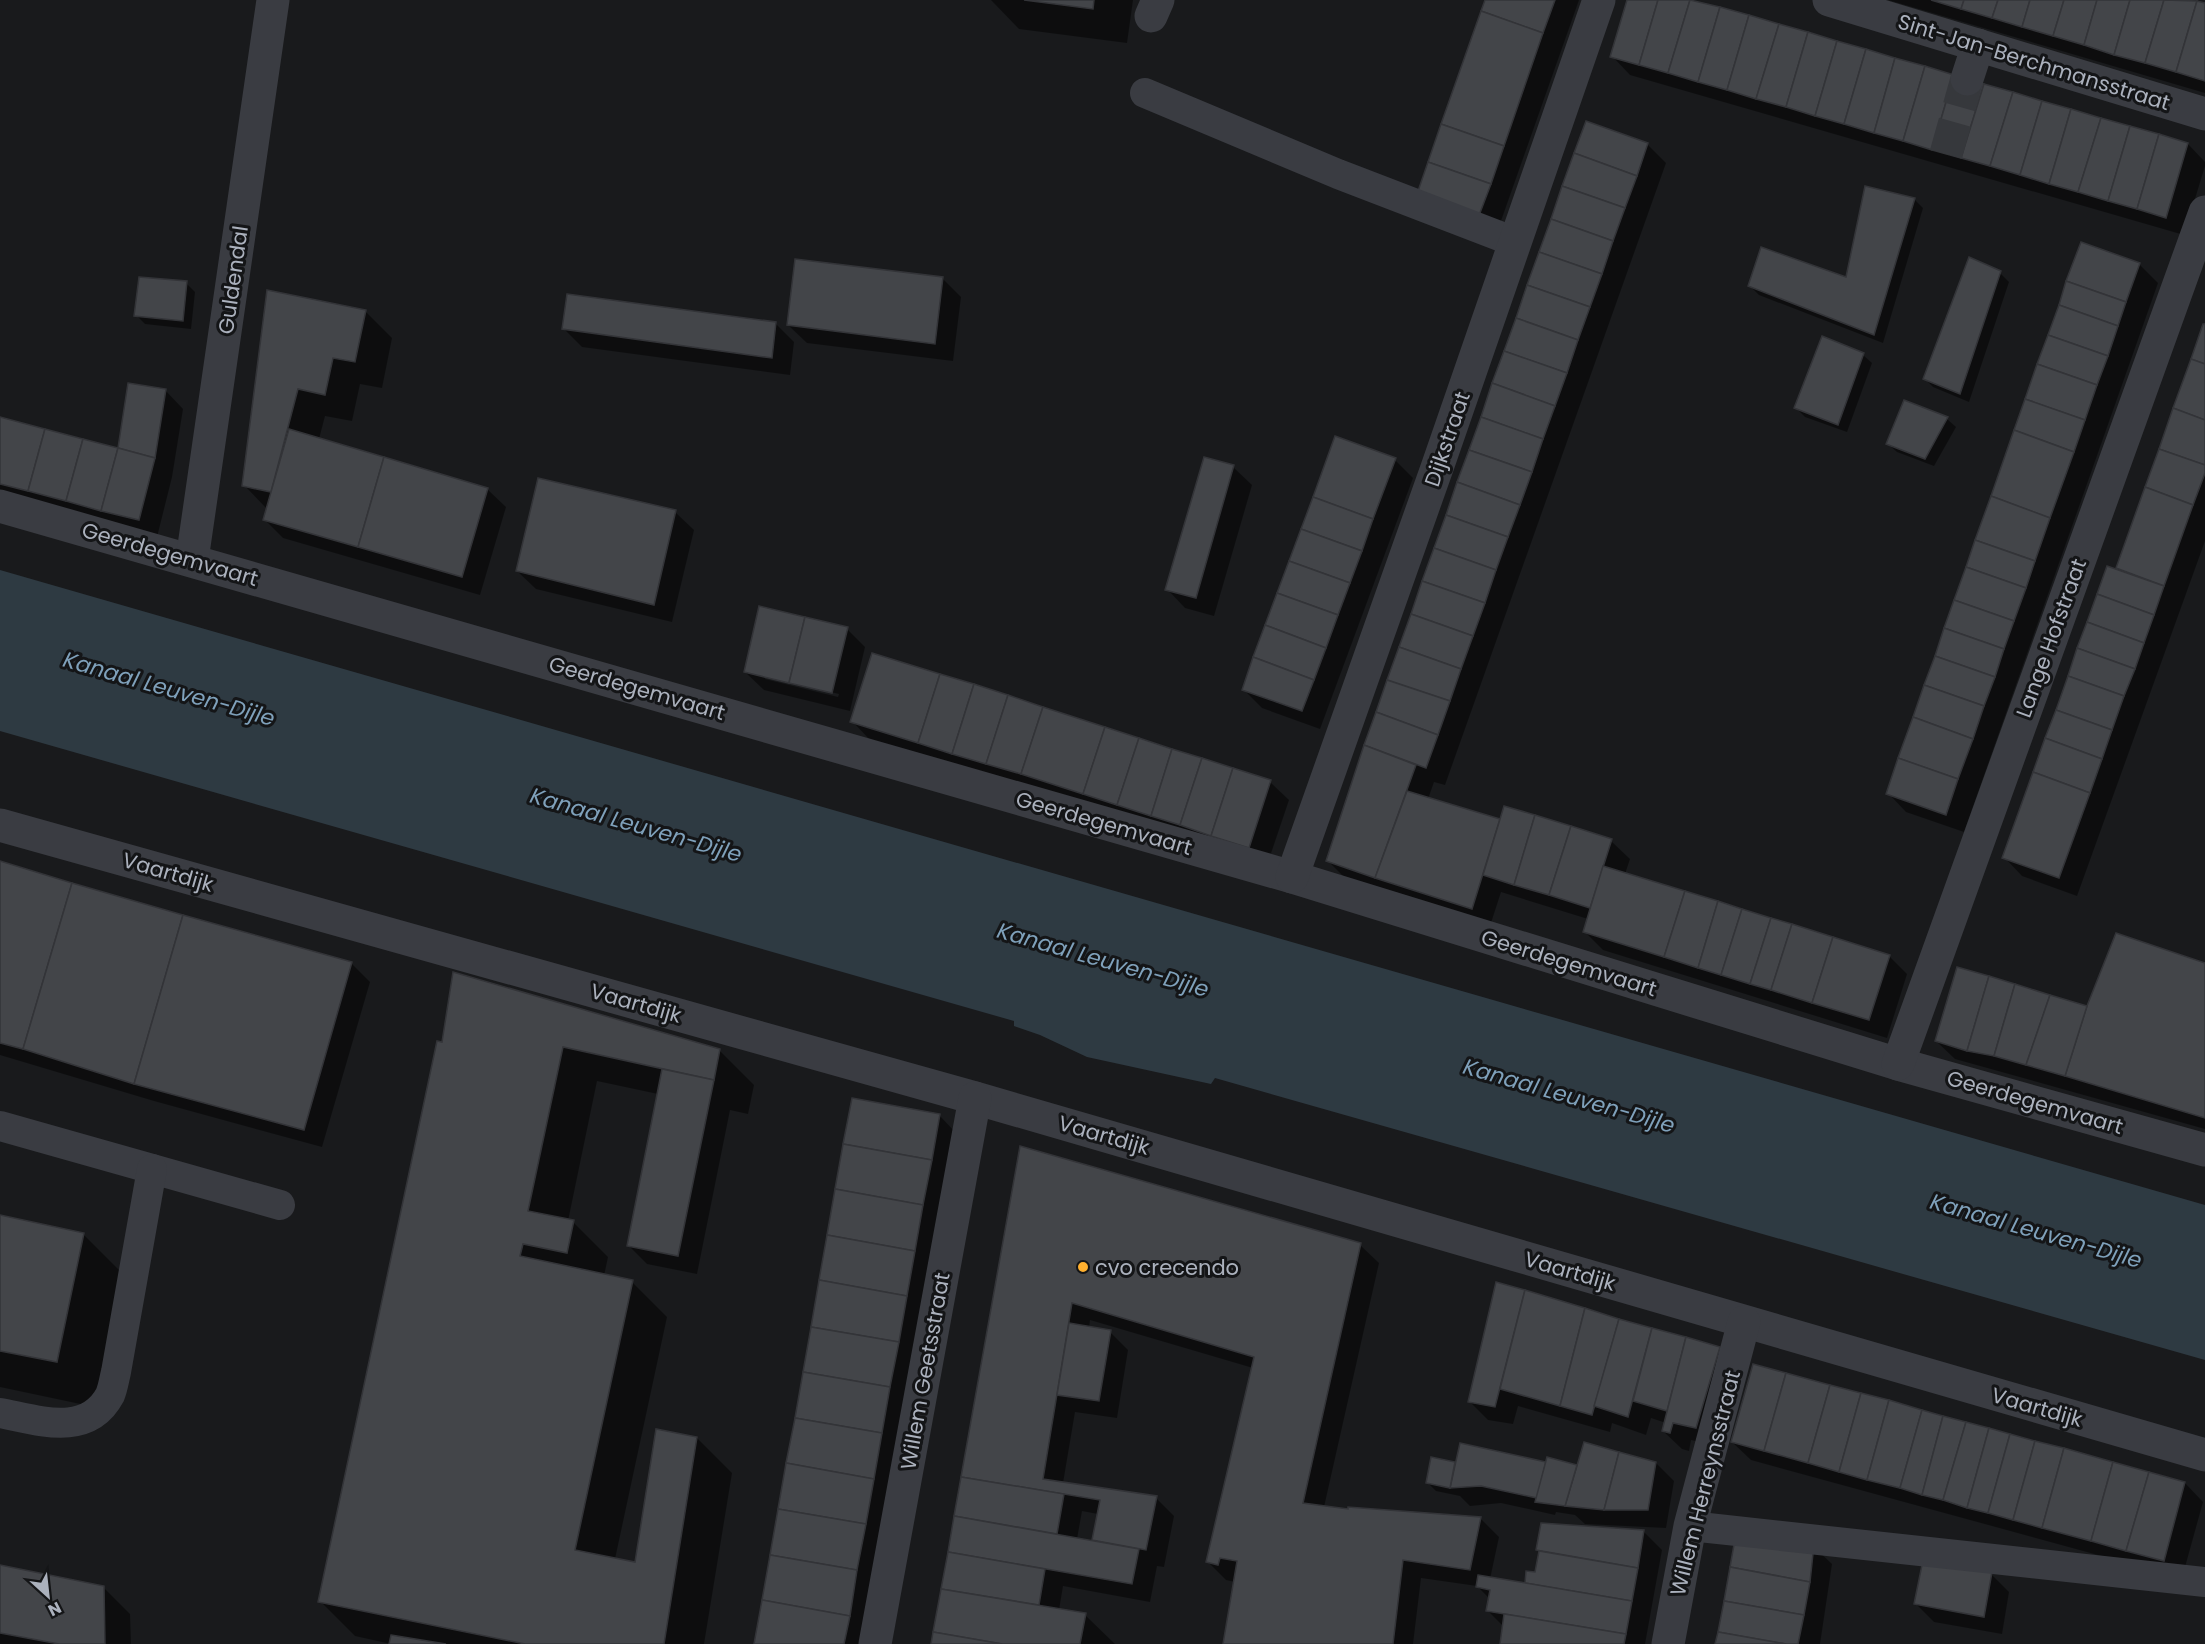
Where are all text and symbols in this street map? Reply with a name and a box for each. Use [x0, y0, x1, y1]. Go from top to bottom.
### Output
street label: Sint-Jan-Berchmansstraat [1894, 7, 2174, 117]
street label: Guldendal [211, 224, 255, 336]
street label: Dijkstraat [1417, 388, 1477, 490]
street label: Geerdegemvaart [79, 515, 261, 593]
street label: Lange Hofstraat [2009, 555, 2093, 721]
water label: Kanaal Leuven-Dijle [60, 644, 278, 734]
street label: Geerdegemvaart [546, 649, 728, 727]
water label: Kanaal Leuven-Dijle [527, 780, 745, 870]
street label: Geerdegemvaart [1013, 784, 1195, 862]
street label: Vaartdijk [119, 845, 217, 899]
water label: Kanaal Leuven-Dijle [994, 915, 1212, 1005]
street label: Geerdegemvaart [1478, 923, 1660, 1003]
street label: Vaartdijk [587, 976, 685, 1030]
water label: Kanaal Leuven-Dijle [1460, 1051, 1678, 1141]
street label: Geerdegemvaart [1944, 1063, 2126, 1141]
street label: Vaartdijk [1055, 1108, 1153, 1162]
water label: Kanaal Leuven-Dijle [1927, 1186, 2145, 1276]
street label: Vaartdijk [1521, 1244, 1619, 1298]
place label: cvo crecendo [1095, 1253, 1239, 1282]
marker: cvo crecendo [1076, 1260, 1090, 1274]
street label: Willem Geetsstraat [893, 1270, 957, 1472]
street label: Willem Herreynsstraat [1663, 1367, 1747, 1599]
street label: Vaartdijk [1988, 1380, 2086, 1434]
north arrow [18, 1566, 78, 1626]
text: N [44, 1596, 65, 1622]

